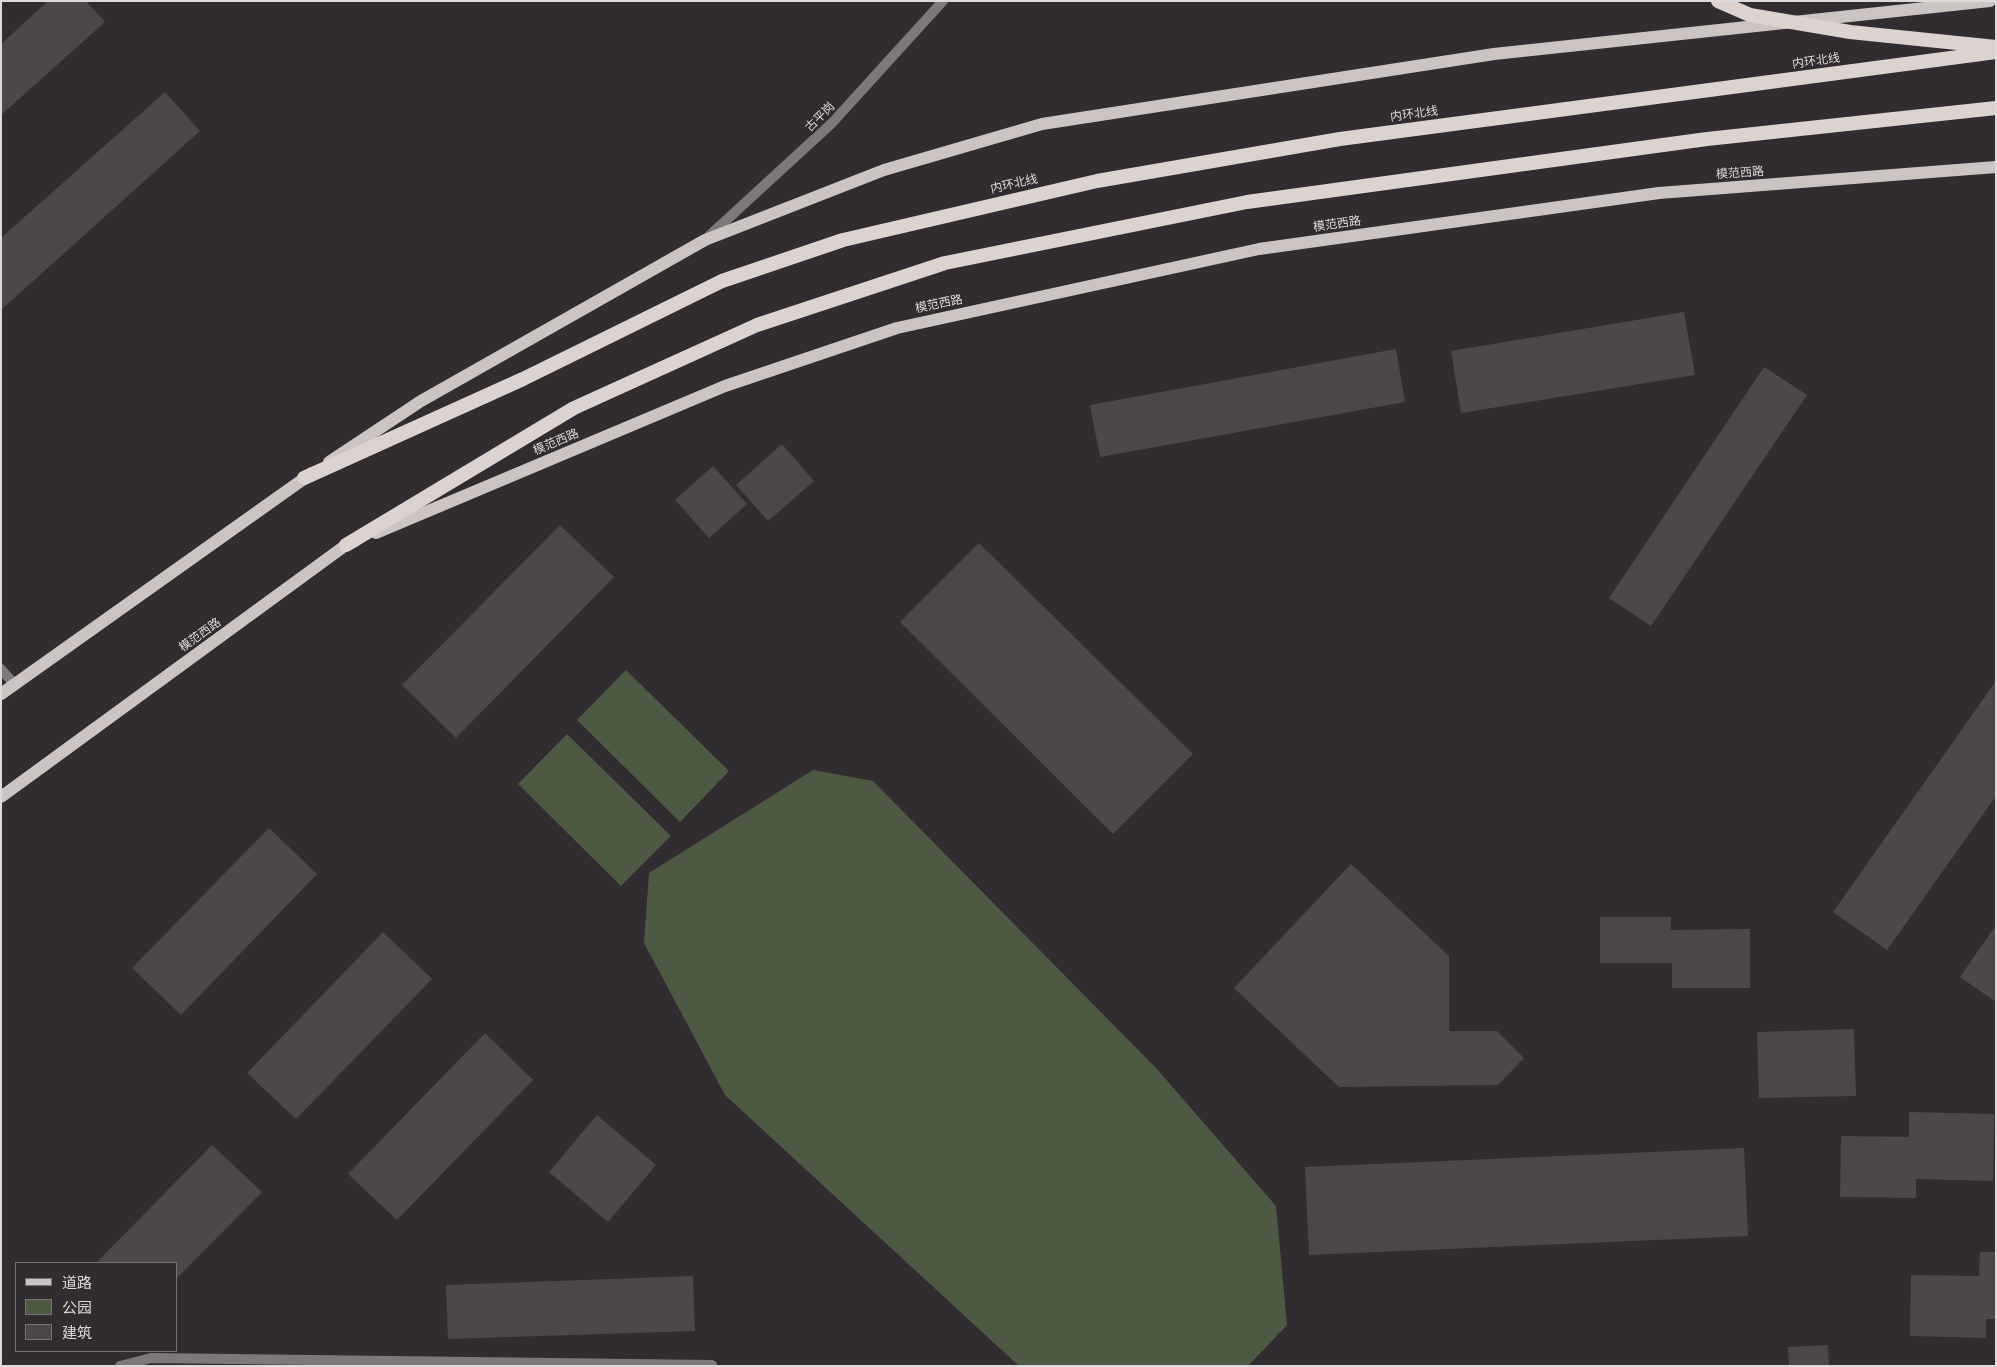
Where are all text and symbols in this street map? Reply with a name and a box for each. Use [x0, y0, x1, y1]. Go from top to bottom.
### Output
street label: 内环北线 [1791, 51, 1841, 71]
street label: 古平岗 [802, 99, 838, 135]
street label: 内环北线 [1389, 104, 1439, 124]
street label: 模范西路 [1716, 164, 1764, 182]
street label: 内环北线 [989, 172, 1039, 196]
street label: 模范西路 [1312, 214, 1362, 234]
street label: 模范西路 [914, 292, 964, 316]
street label: 模范西路 [531, 426, 581, 458]
street label: 模范西路 [176, 615, 224, 655]
legend [15, 1262, 178, 1352]
text: 道路 [62, 1274, 92, 1291]
text: 公园 [62, 1299, 92, 1316]
text: 建筑 [62, 1324, 92, 1341]

